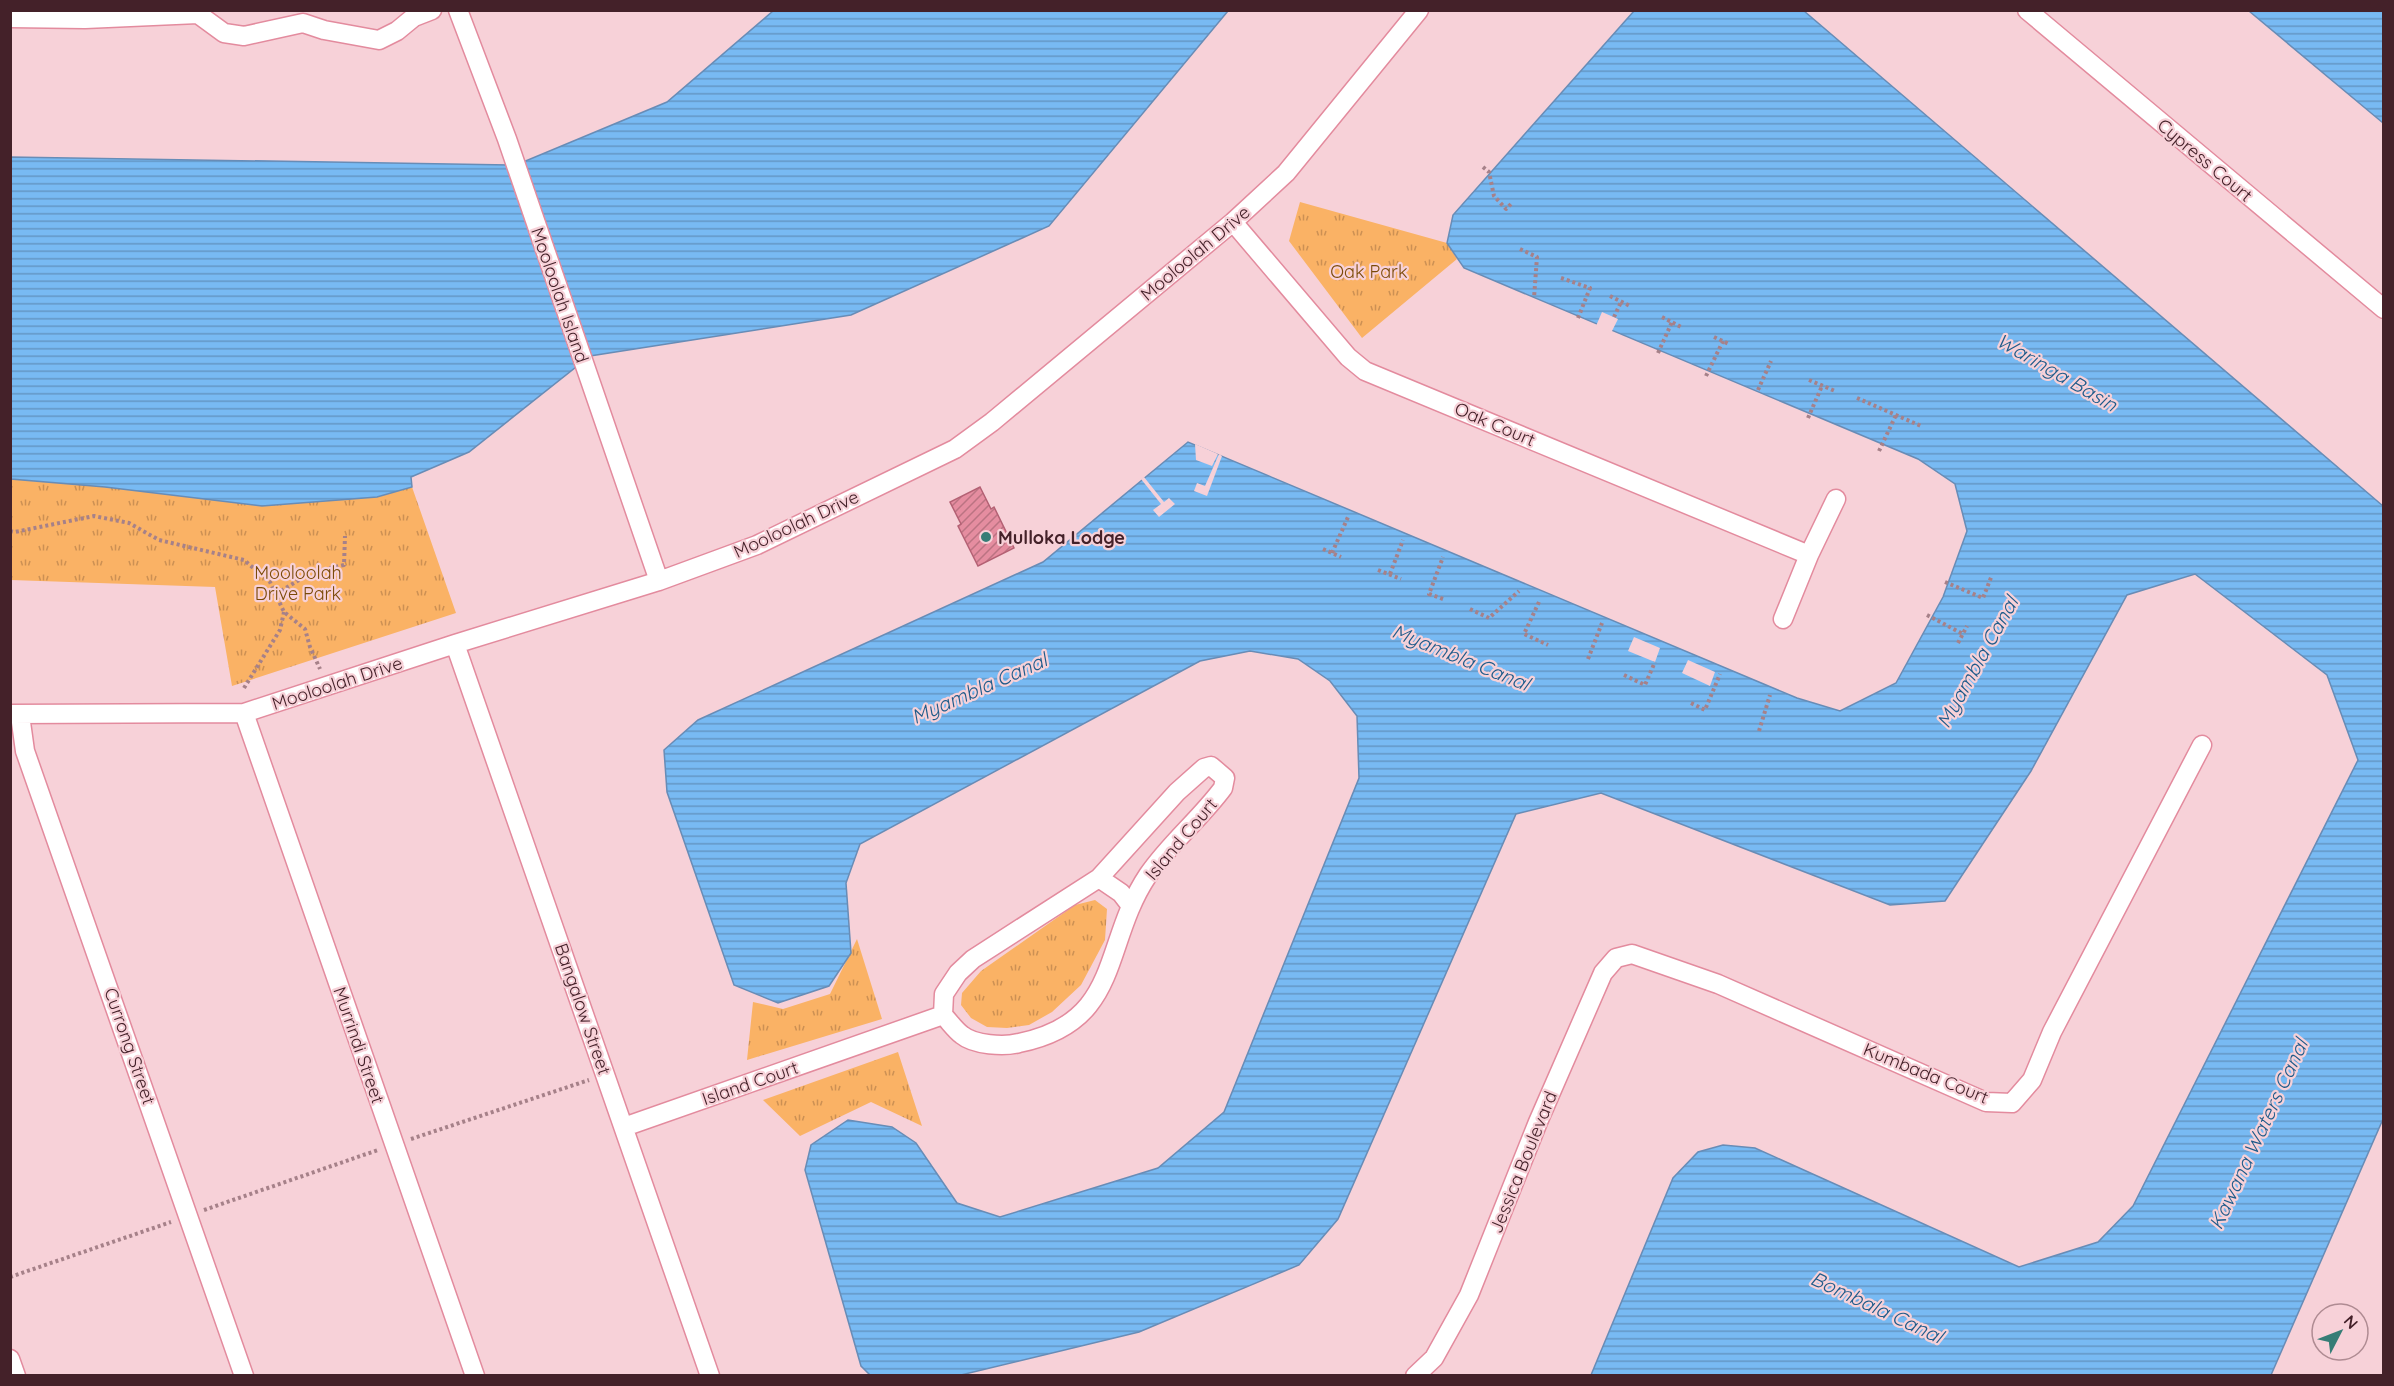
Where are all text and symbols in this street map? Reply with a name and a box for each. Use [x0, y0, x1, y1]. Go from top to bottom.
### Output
street label: Cypress Court [2153, 113, 2257, 207]
street label: Mooloolah Drive [1136, 201, 1254, 305]
street label: Mooloolah Island [526, 224, 594, 366]
park label: Oak Park [1330, 260, 1408, 283]
water label: Waringa Basin [1992, 327, 2122, 417]
street label: Oak Court [1451, 397, 1539, 451]
street label: Mooloolah Drive [730, 485, 862, 563]
place label: Mulloka Lodge [998, 526, 1125, 549]
marker: Mulloka Lodge [979, 530, 993, 544]
park label: Mooloolah Drive Park [254, 561, 342, 605]
water label: Myambla Canal [1931, 590, 2024, 732]
water label: Myambla Canal [1389, 618, 1536, 697]
water label: Myambla Canal [907, 646, 1053, 729]
street label: Mooloolah Drive [269, 651, 405, 715]
street label: Island Court [1140, 793, 1222, 885]
street label: Bangalow Street [550, 940, 616, 1078]
street label: Murrindi Street [328, 984, 390, 1106]
street label: Currong Street [99, 985, 161, 1107]
water label: Kawana Waters Canal [2203, 1033, 2314, 1233]
street label: Kumbada Court [1860, 1037, 1992, 1109]
street label: Island Court [699, 1056, 801, 1110]
street label: Jessica Boulevard [1484, 1088, 1562, 1236]
water label: Bombala Canal [1807, 1265, 1949, 1350]
north arrow [2310, 1302, 2370, 1362]
text: N [2340, 1311, 2363, 1333]

